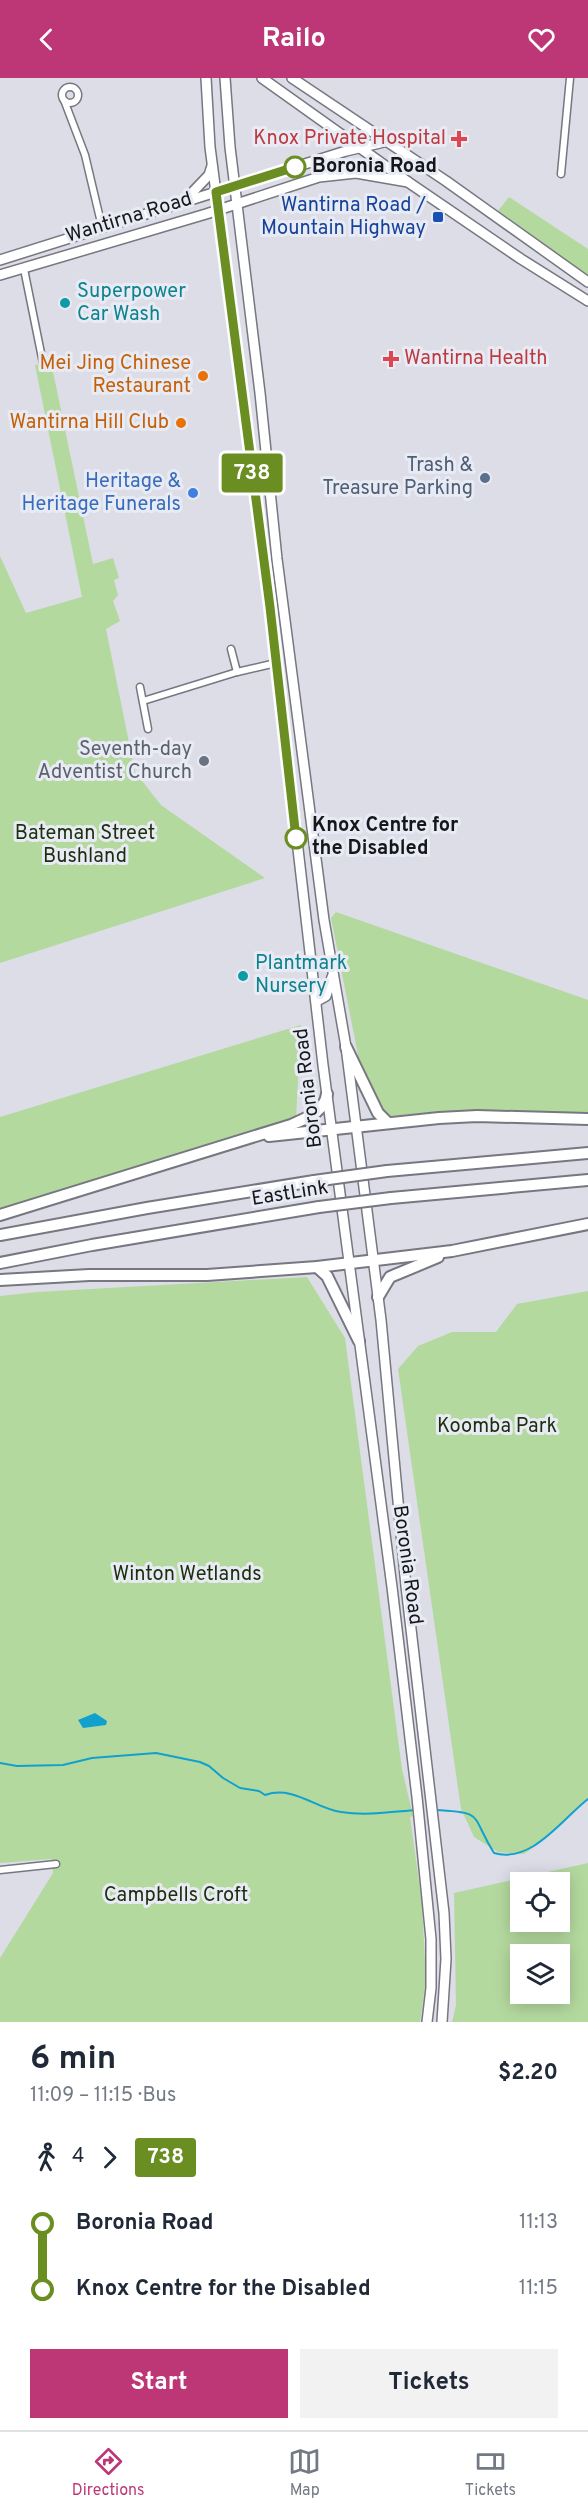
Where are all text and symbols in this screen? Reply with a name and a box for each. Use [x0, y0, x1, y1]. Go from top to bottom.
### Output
text: Railo [262, 22, 326, 56]
icon: back [30, 23, 63, 56]
icon: heart [525, 23, 558, 56]
place label: Knox Private Hospital [253, 126, 446, 152]
marker: Knox Private Hospital [450, 130, 468, 148]
place label: Boronia Road [312, 154, 437, 180]
marker: Boronia Road [284, 156, 306, 178]
street label: Wantirna Road [63, 186, 195, 250]
place label: Wantirna Road / Mountain Highway [261, 193, 426, 242]
marker: Wantirna Road / Mountain Highway [431, 210, 445, 224]
place label: Superpower Car Wash [77, 279, 186, 328]
marker: Superpower Car Wash [58, 296, 72, 310]
place label: Wantirna Health [404, 346, 547, 372]
marker: Wantirna Health [382, 350, 400, 368]
place label: Mei Jing Chinese Restaurant [39, 351, 191, 400]
marker: Mei Jing Chinese Restaurant [196, 369, 210, 383]
place label: Wantirna Hill Club [10, 410, 169, 436]
marker: Wantirna Hill Club [174, 416, 188, 430]
place label: Trash & Treasure Parking [322, 453, 473, 502]
line badge: 738 [218, 454, 286, 492]
text: 738 [234, 460, 270, 487]
place label: Heritage & Heritage Funerals [21, 469, 181, 518]
marker: Trash & Treasure Parking [478, 471, 492, 485]
marker: Heritage & Heritage Funerals [186, 486, 200, 500]
place label: Seventh-day Adventist Church [38, 737, 192, 786]
marker: Seventh-day Adventist Church [197, 754, 211, 768]
place label: Knox Centre for the Disabled [312, 813, 459, 862]
park label: Bateman Street Bushland [15, 821, 155, 870]
marker: Knox Centre for the Disabled [285, 827, 307, 849]
place label: Plantmark Nursery [255, 951, 347, 1000]
marker: Plantmark Nursery [236, 969, 250, 983]
street label: Boronia Road [289, 1027, 329, 1149]
street label: EastLink [250, 1175, 330, 1213]
park label: Koomba Park [437, 1414, 557, 1440]
street label: Boronia Road [386, 1503, 428, 1627]
park label: Winton Wetlands [112, 1562, 262, 1588]
map controls [510, 1872, 570, 2004]
button: locate [510, 1872, 570, 1932]
park label: Campbells Croft [104, 1883, 248, 1909]
button: layers [510, 1944, 570, 2004]
text: 6 min [30, 2039, 116, 2081]
text: $2.20 [498, 2060, 558, 2087]
text: 11:09 – 11:15 · Bus [30, 2083, 176, 2109]
icon: walk [30, 2141, 63, 2174]
icon: forward [93, 2141, 126, 2174]
text: 4 [72, 2144, 84, 2170]
text: 738 [147, 2144, 184, 2171]
text: Boronia Road [76, 2210, 214, 2237]
text: 11:13 [519, 2210, 558, 2236]
text: Knox Centre for the Disabled [76, 2276, 371, 2303]
text: 11:15 [519, 2276, 558, 2302]
button: Start [30, 2349, 288, 2418]
button: Tickets [300, 2349, 558, 2418]
tab: Directions [72, 2445, 145, 2501]
tab: Map [288, 2445, 321, 2501]
tab: Tickets [465, 2445, 516, 2501]

